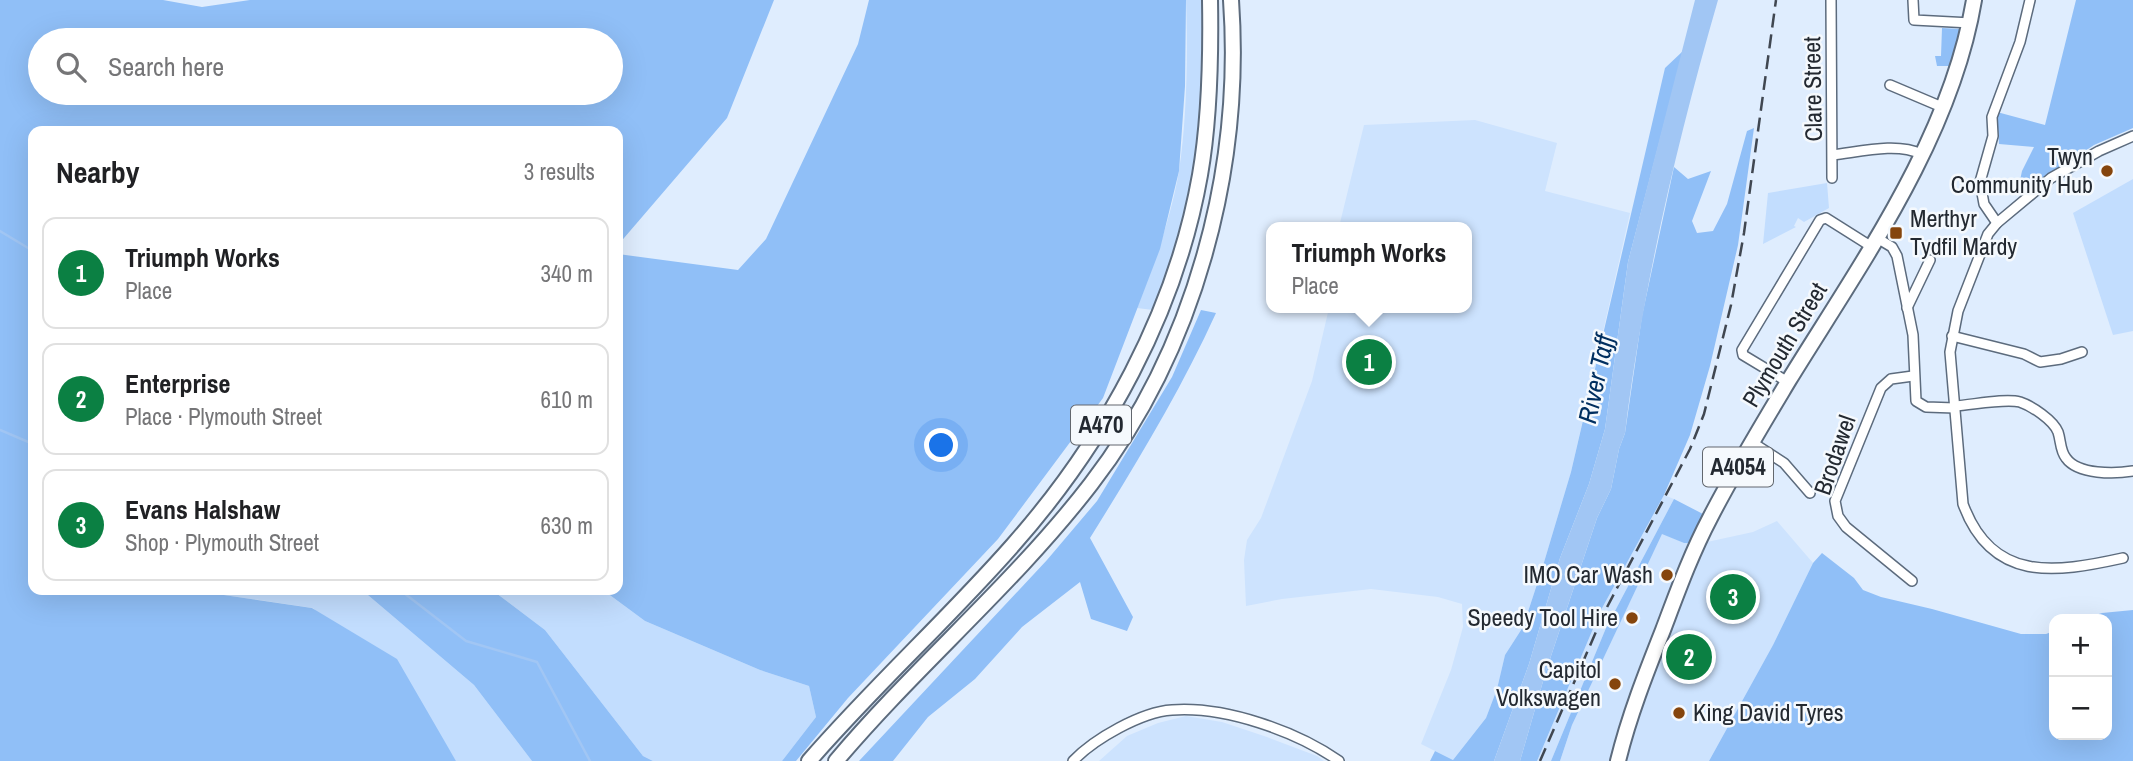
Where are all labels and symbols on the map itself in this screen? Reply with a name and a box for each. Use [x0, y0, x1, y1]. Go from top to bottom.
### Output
street label: Clare Street [1795, 36, 1829, 142]
place label: Twyn Community Hub [1951, 140, 2093, 200]
marker: Twyn Community Hub [2099, 163, 2115, 179]
place label: Merthyr Tydfil Mardy [1910, 202, 2017, 262]
marker: Merthyr Tydfil Mardy [1888, 225, 1904, 241]
street label: Plymouth Street [1734, 276, 1834, 413]
water label: River Taff [1569, 329, 1623, 426]
pin: 1 [1346, 336, 1392, 388]
road number: A470 [1071, 406, 1131, 444]
street label: Brodawel [1806, 411, 1863, 499]
your location [924, 428, 958, 462]
road number: A4054 [1703, 447, 1773, 486]
place label: IMO Car Wash [1524, 558, 1653, 590]
marker: IMO Car Wash [1659, 567, 1675, 583]
pin: 3 [1710, 571, 1756, 623]
place label: Speedy Tool Hire [1467, 601, 1618, 633]
marker: Speedy Tool Hire [1624, 610, 1640, 626]
pin: 2 [1666, 631, 1712, 683]
place label: Capitol Volkswagen [1496, 653, 1601, 713]
marker: Capitol Volkswagen [1607, 676, 1623, 692]
place label: King David Tyres [1693, 696, 1844, 728]
marker: King David Tyres [1671, 705, 1687, 721]

